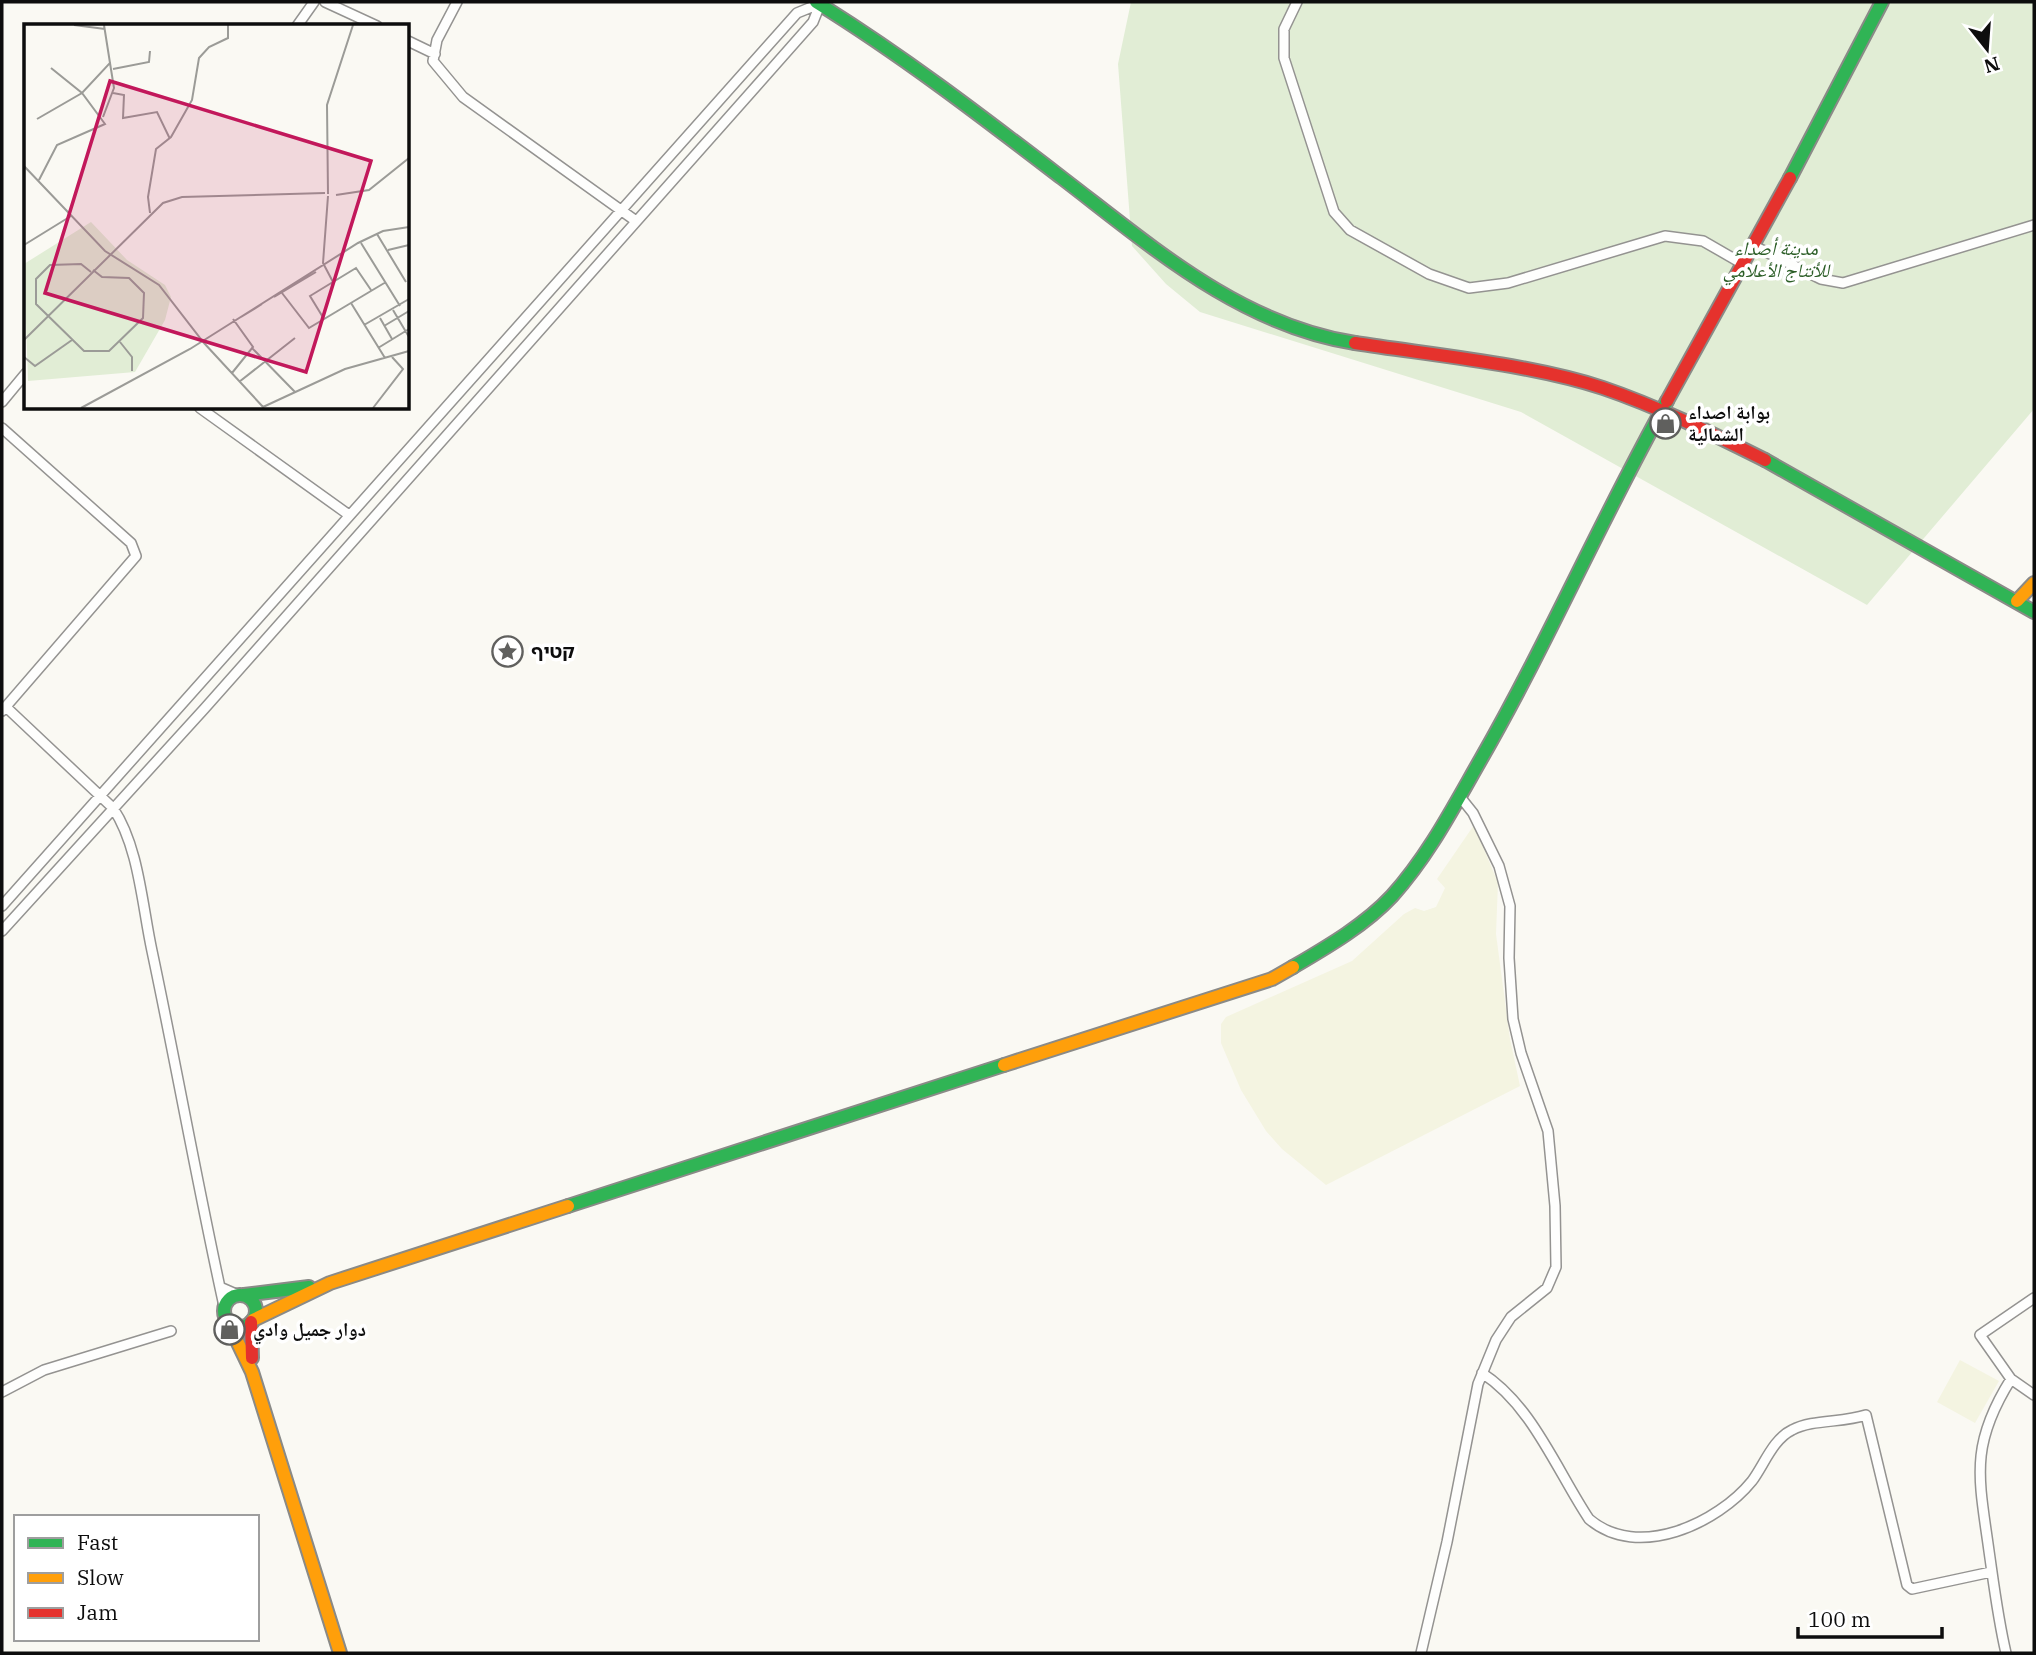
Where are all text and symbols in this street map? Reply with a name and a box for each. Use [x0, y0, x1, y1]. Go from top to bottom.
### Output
north arrow [1952, 14, 2022, 84]
inset map [24, 24, 410, 410]
text: N [1981, 52, 2003, 79]
park label: مدينة أصداء للأنتاج الأعلامي [1723, 236, 1831, 286]
place label: بوابة اصداء الشمالية [1688, 400, 1770, 446]
shop icon: بوابة اصداء الشمالية [1648, 406, 1682, 440]
place icon: קטיף [491, 634, 525, 668]
place label: קטיף [531, 639, 575, 663]
shop icon: دوار جميل وادي [213, 1312, 247, 1346]
place label: دوار جميل وادي [253, 1317, 366, 1345]
legend [14, 1515, 259, 1641]
text: Fast [77, 1528, 118, 1556]
text: Slow [77, 1563, 124, 1591]
scale bar [1798, 1596, 1941, 1640]
text: Jam [77, 1598, 118, 1626]
text: 100 m [1808, 1605, 1871, 1633]

